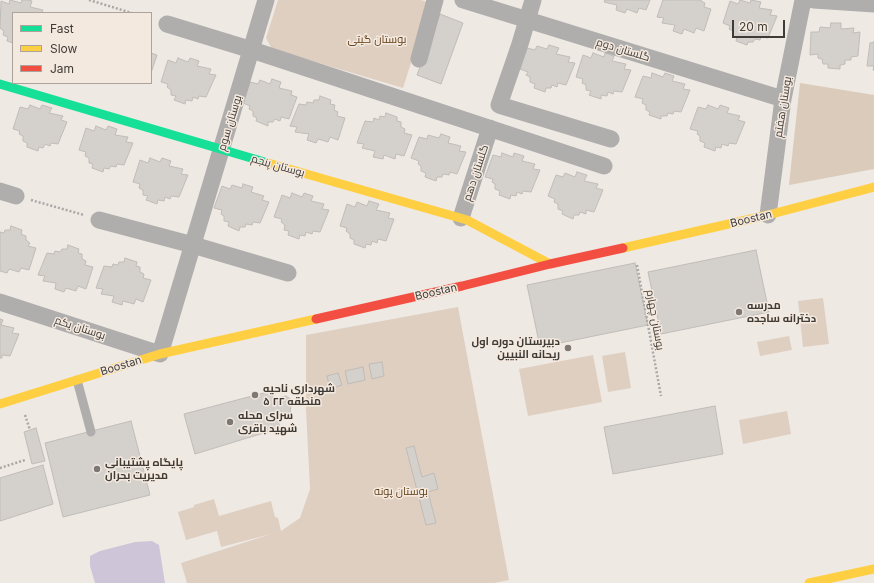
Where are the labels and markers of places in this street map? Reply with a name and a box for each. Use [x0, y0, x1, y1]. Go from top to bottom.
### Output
place label: مدرسه دخترانه ساجده [747, 299, 816, 325]
marker: مدرسه دخترانه ساجده [734, 307, 744, 317]
place label: دبیرستان دوره اول ریحانه النبیین [471, 335, 560, 361]
marker: دبیرستان دوره اول ریحانه النبیین [563, 343, 573, 353]
place label: شهرداری ناحیه ۵ منطقه ۲۲ [263, 382, 335, 408]
marker: شهرداری ناحیه ۵ منطقه ۲۲ [250, 390, 260, 400]
place label: سرای محله شهید باقری [238, 409, 297, 435]
marker: سرای محله شهید باقری [225, 417, 235, 427]
place label: پایگاه پشتیبانی مدیریت بحران [105, 456, 183, 482]
marker: پایگاه پشتیبانی مدیریت بحران [92, 464, 102, 474]

